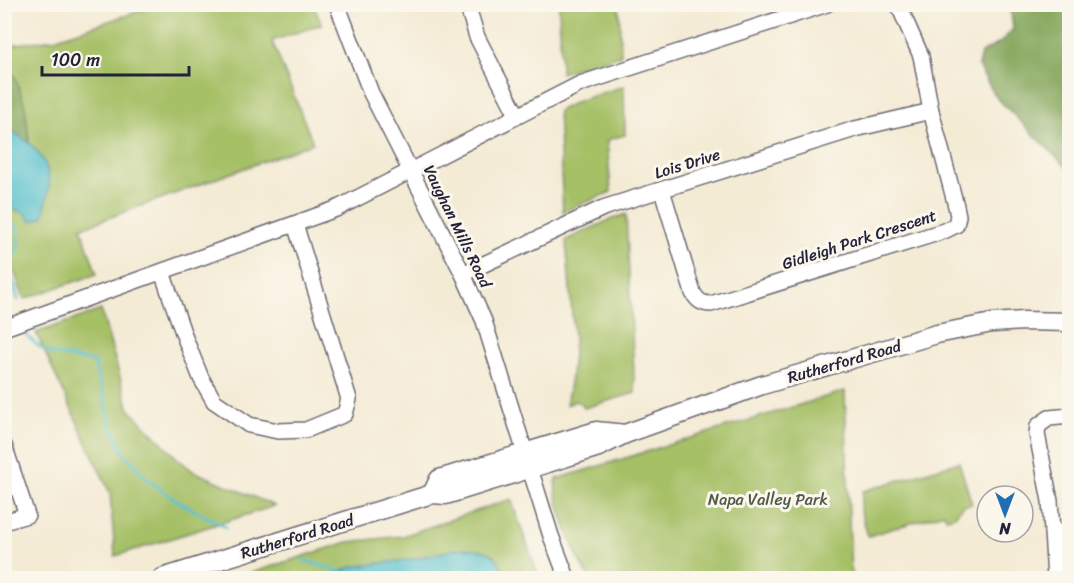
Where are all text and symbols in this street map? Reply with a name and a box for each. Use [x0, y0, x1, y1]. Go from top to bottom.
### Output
scale bar [42, 39, 189, 77]
text: 100 m [51, 44, 100, 76]
street label: Lois Drive [651, 140, 724, 187]
street label: Vaughan Mills Road [415, 160, 501, 294]
street label: Gidleigh Park Crescent [778, 201, 940, 278]
street label: Rutherford Road [784, 331, 906, 392]
north arrow [975, 484, 1035, 544]
park label: Napa Valley Park [708, 485, 828, 514]
street label: Rutherford Road [237, 505, 359, 567]
text: N [999, 514, 1012, 543]

